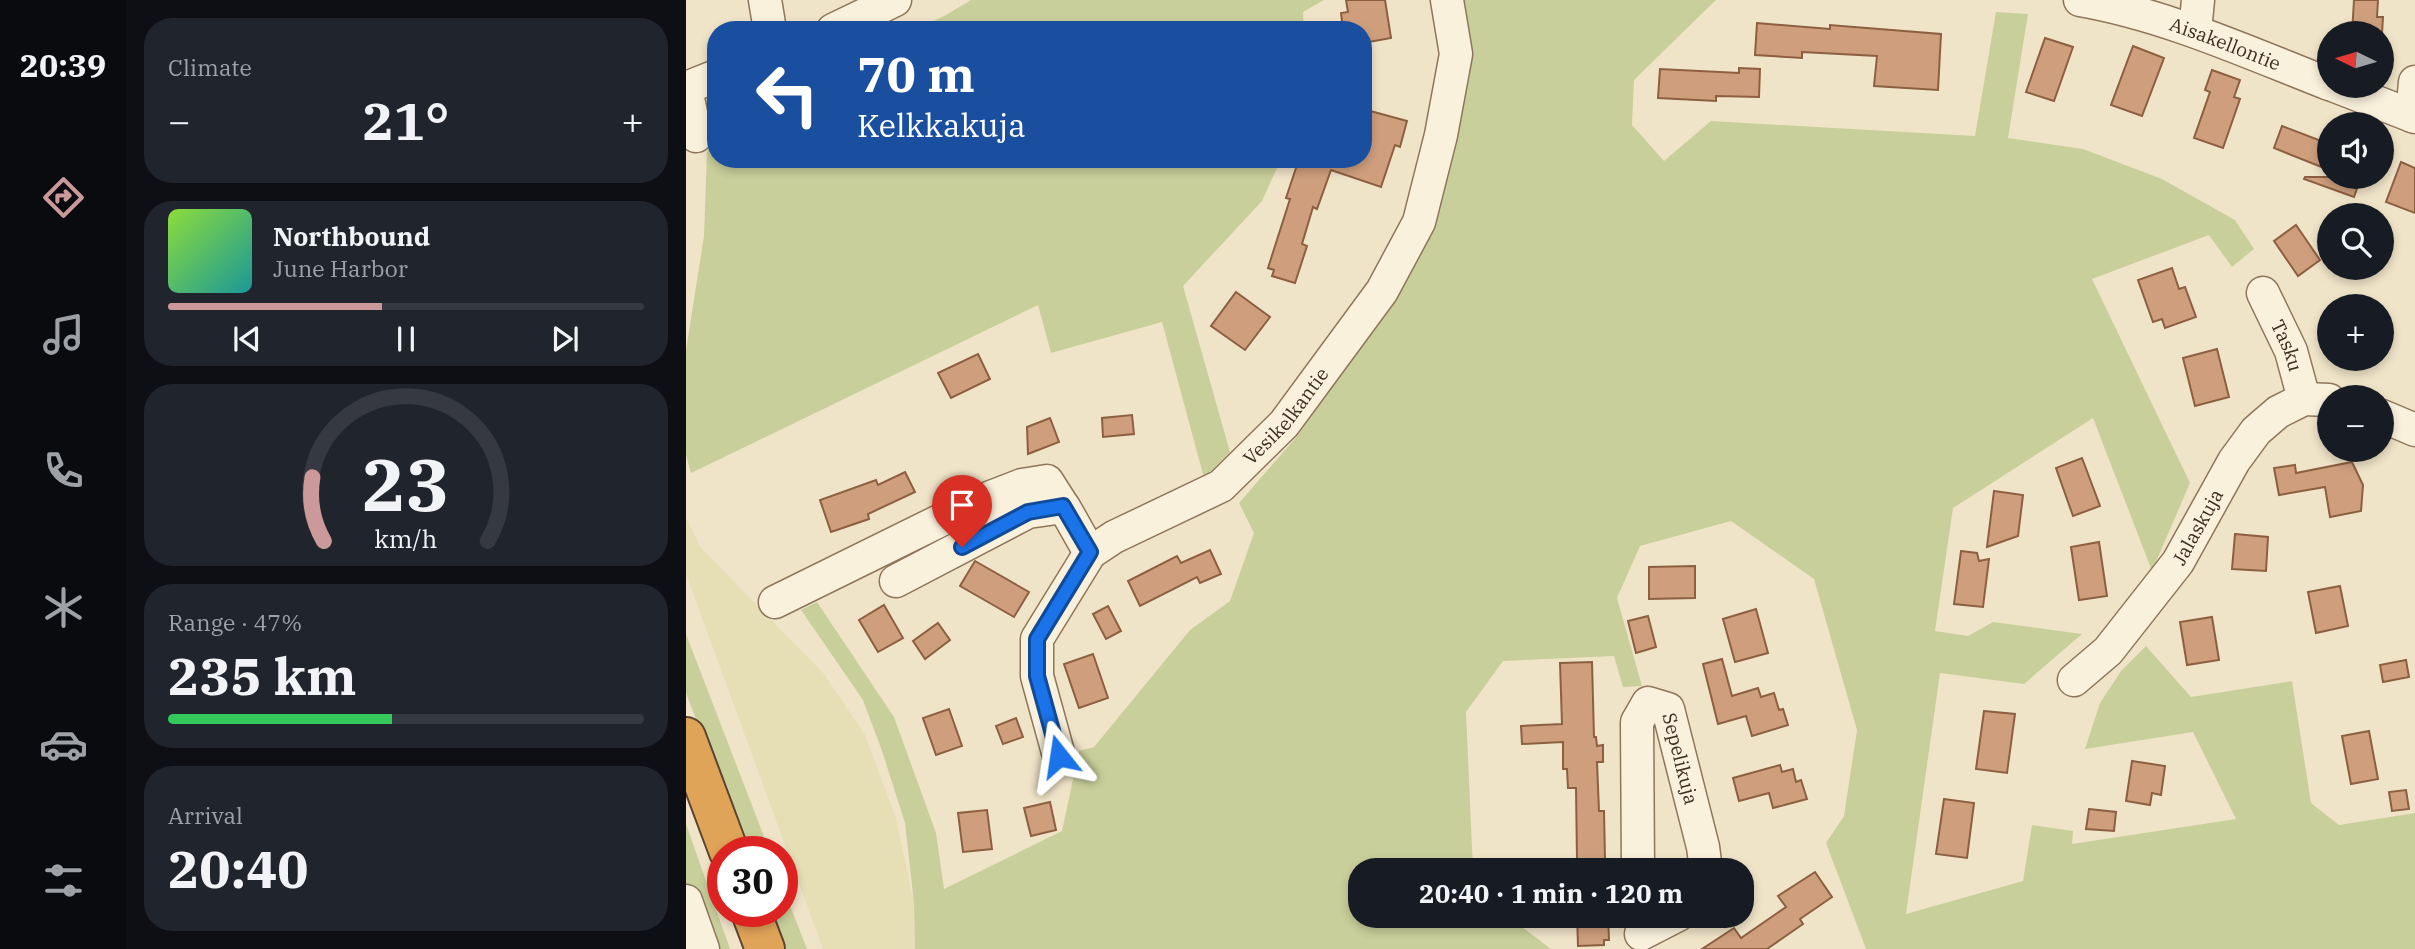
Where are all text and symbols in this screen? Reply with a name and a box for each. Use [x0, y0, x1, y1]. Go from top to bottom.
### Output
street label: Aisakellontie [2167, 12, 2284, 76]
north arrow [2317, 21, 2394, 98]
map controls [2317, 21, 2394, 462]
text: 70 m [857, 42, 975, 105]
text: 20:39 [20, 44, 106, 86]
icon: left [742, 49, 833, 140]
text: Climate [168, 52, 252, 82]
text: 21° [363, 87, 449, 154]
text: − [168, 96, 191, 145]
text: + [621, 96, 644, 145]
text: Kelkkakuja [857, 104, 1026, 146]
button: sound [2317, 112, 2394, 189]
icon: directions [39, 173, 88, 222]
button: search [2317, 203, 2394, 280]
text: Northbound [273, 219, 430, 253]
text: June Harbor [273, 253, 408, 283]
button: + [2317, 294, 2394, 371]
icon: music [39, 310, 88, 359]
street label: Tasku [2266, 316, 2308, 374]
icon: previous [228, 320, 266, 358]
icon: pause [387, 320, 425, 358]
icon: next [546, 320, 584, 358]
street label: Vesikelkantie [1238, 363, 1334, 470]
button: − [2317, 385, 2394, 462]
text: 23 [362, 436, 450, 531]
icon: phone [39, 446, 88, 495]
pin [932, 475, 992, 547]
street label: Jalaskuja [2167, 485, 2228, 569]
icon: arrive [943, 486, 981, 524]
text: km/h [374, 521, 438, 554]
icon: climate [39, 583, 88, 632]
text: Range · 47% [168, 607, 302, 637]
text: 235 km [168, 642, 357, 709]
street label: Sepelikuja [1657, 710, 1704, 807]
position arrow [1022, 719, 1096, 793]
icon: car [39, 720, 88, 769]
text: Arrival [168, 800, 243, 830]
text: 20:40 [168, 835, 309, 902]
speed limit sign: 30 [707, 836, 798, 927]
icon: filters [39, 856, 88, 905]
text: 20:40 · 1 min · 120 m [1419, 876, 1683, 910]

